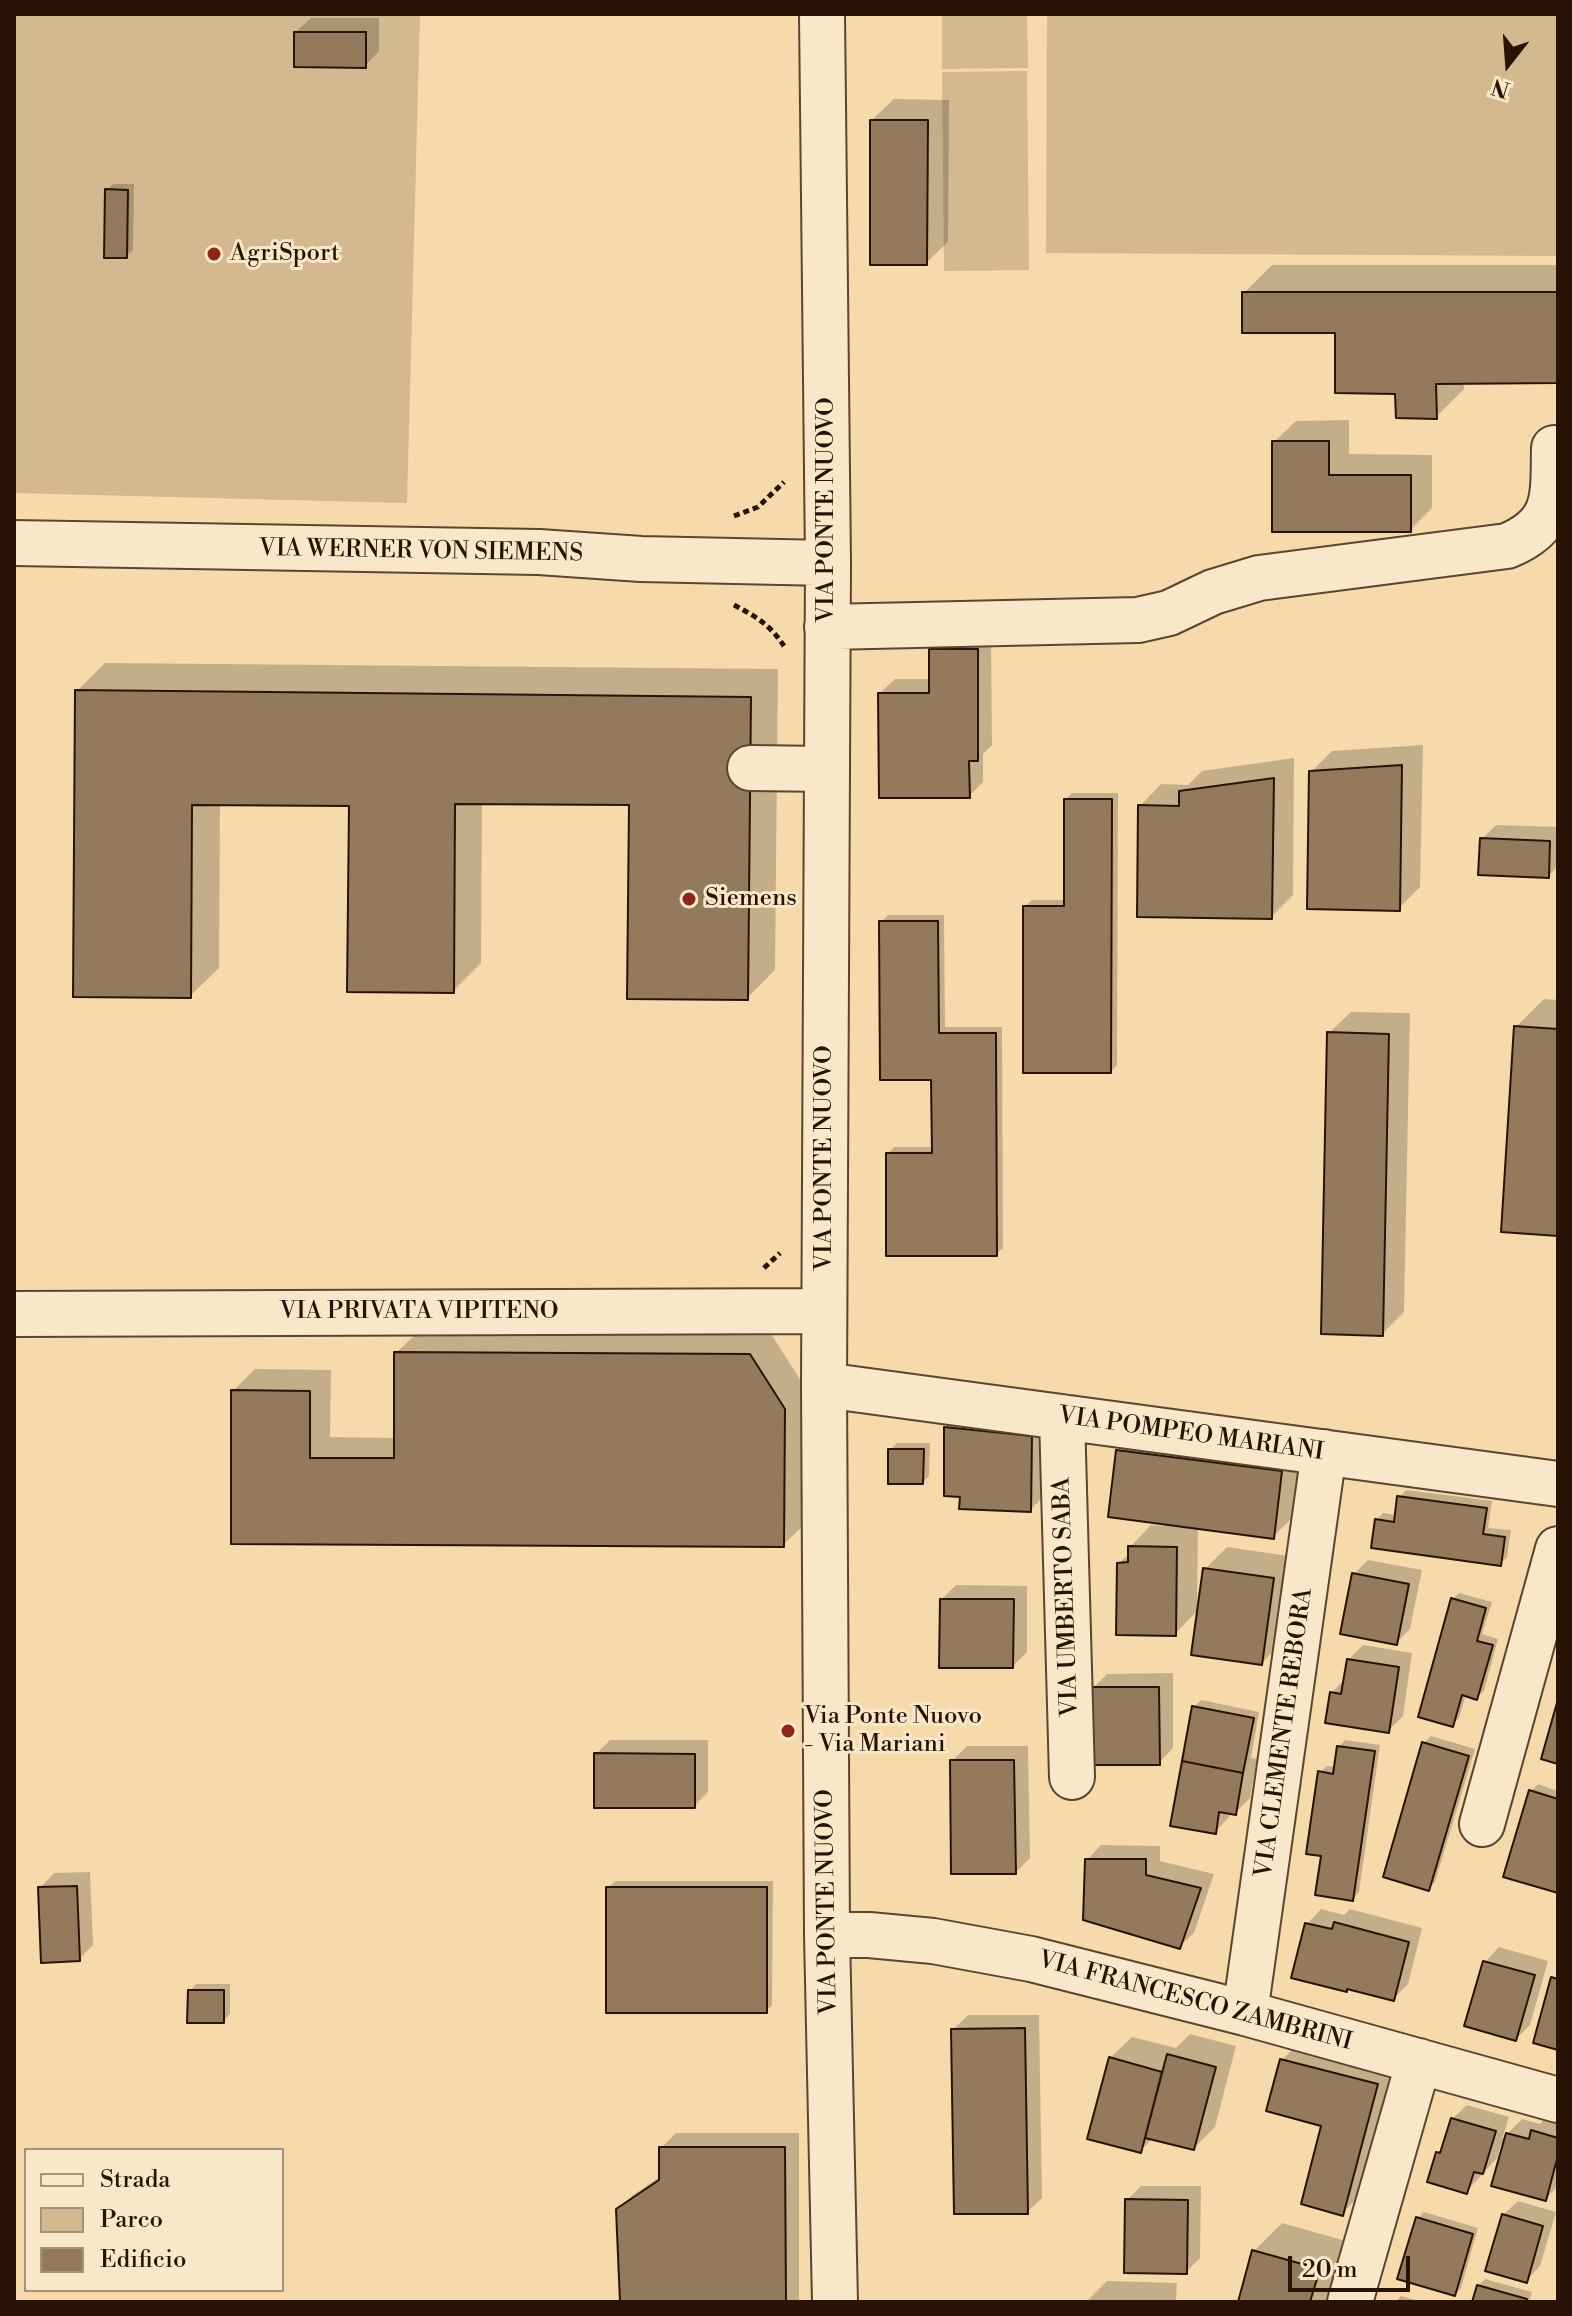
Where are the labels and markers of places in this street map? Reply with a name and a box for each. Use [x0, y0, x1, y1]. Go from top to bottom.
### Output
place label: AgriSport [230, 240, 340, 268]
marker: AgriSport [205, 245, 223, 263]
place label: Siemens [705, 885, 797, 913]
marker: Siemens [680, 890, 698, 908]
place label: Via Ponte Nuovo - Via Mariani [804, 1703, 982, 1759]
marker: Via Ponte Nuovo - Via Mariani [779, 1722, 797, 1740]

